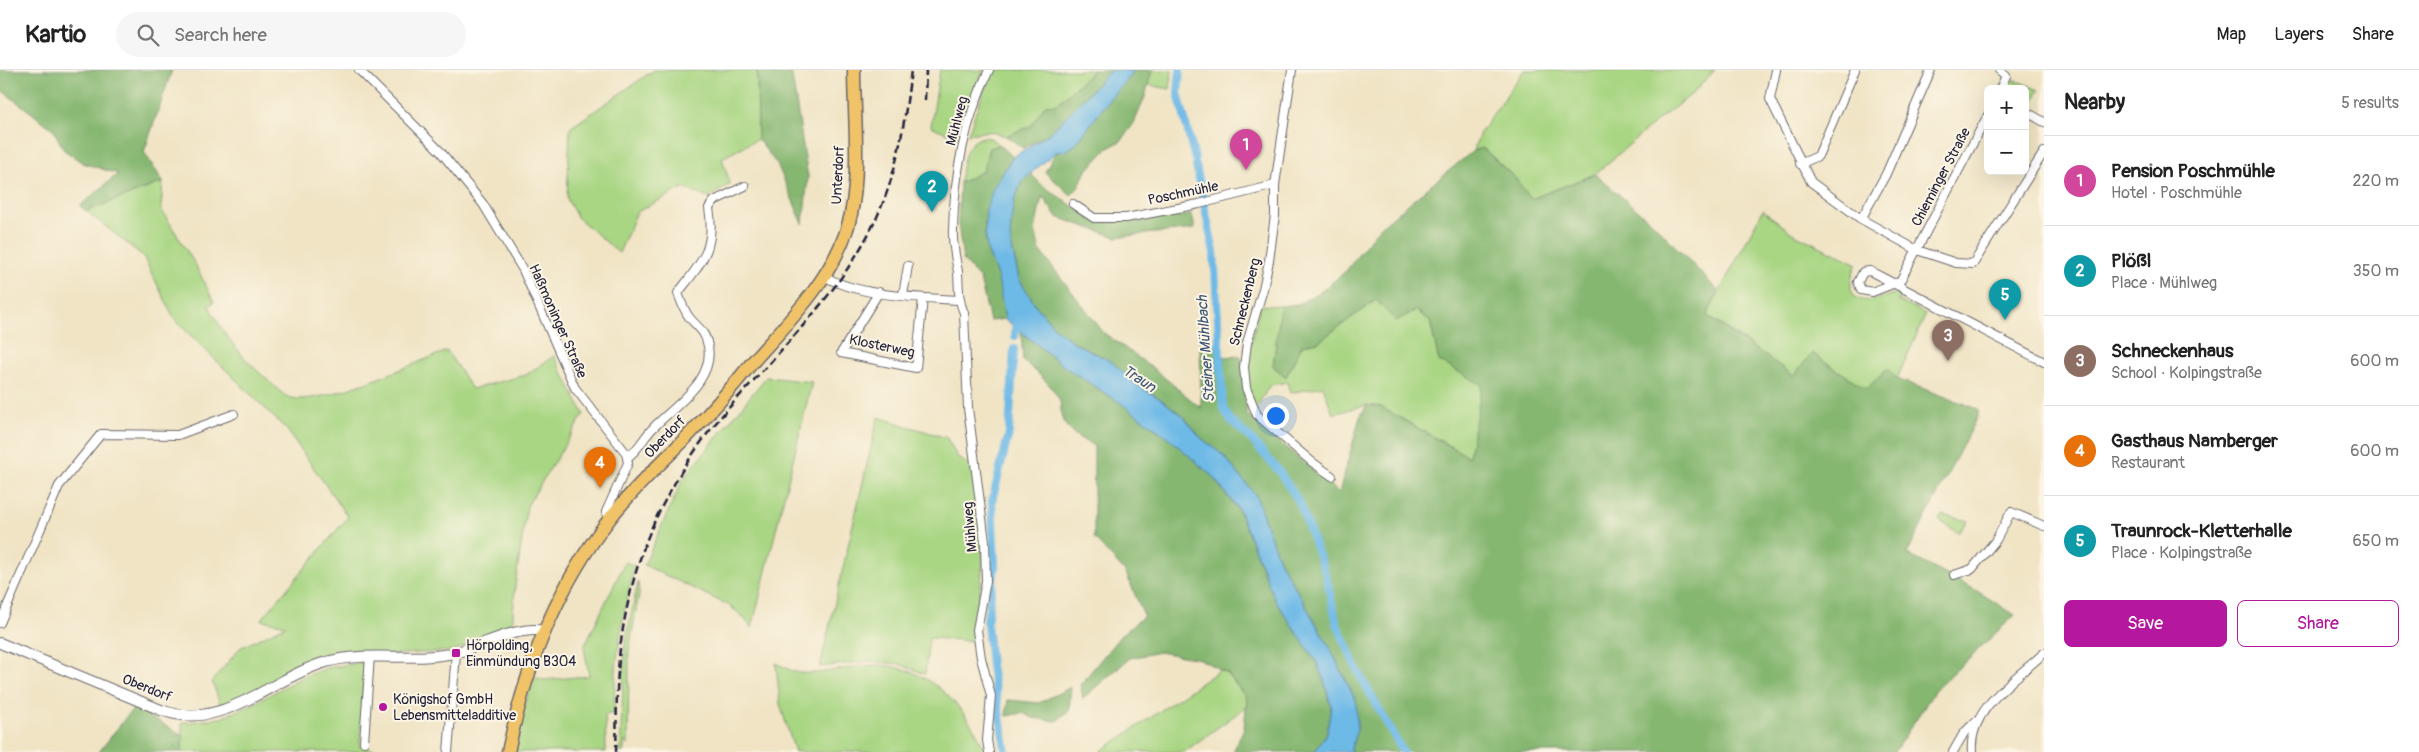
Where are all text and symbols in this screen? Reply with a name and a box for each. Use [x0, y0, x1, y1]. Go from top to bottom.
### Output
search box [116, 12, 466, 57]
text: Kartio [25, 20, 86, 49]
icon: search [134, 21, 162, 49]
text: Search here [174, 23, 267, 47]
text: Map [2217, 23, 2246, 46]
text: Layers [2274, 23, 2324, 46]
text: Share [2352, 23, 2394, 46]
map controls [1984, 85, 2029, 175]
button: + [1984, 85, 2029, 130]
text: Nearby [2064, 89, 2125, 116]
text: 5 results [2341, 93, 2399, 113]
street label: Mühlweg [942, 94, 972, 148]
street label: Chieminger Straße [1908, 125, 1974, 229]
pin: 1 [1230, 129, 1262, 170]
button: − [1984, 130, 2029, 175]
street label: Unterdorf [828, 145, 848, 205]
text: Pension Poschmühle [2111, 159, 2275, 183]
pin: 2 [916, 171, 948, 212]
text: 1 [2077, 171, 2083, 191]
text: 220 m [2353, 171, 2399, 191]
street label: Poschmühle [1146, 177, 1220, 209]
text: Hotel · Poschmühle [2111, 183, 2242, 203]
text: Plößl [2111, 249, 2151, 273]
street label: Schneckenberg [1226, 256, 1264, 348]
street label: Haßmoninger Straße [525, 261, 591, 381]
text: 2 [2076, 261, 2084, 281]
text: 350 m [2353, 261, 2399, 281]
text: Place · Mühlweg [2111, 273, 2217, 293]
pin: 5 [1989, 279, 2021, 320]
water label: Steiner Mühlbach [1193, 294, 1219, 403]
pin: 3 [1932, 320, 1964, 361]
street label: Klosterweg [848, 331, 916, 361]
text: Schneckenhaus [2111, 339, 2234, 363]
text: 3 [2076, 351, 2084, 371]
text: 600 m [2350, 351, 2399, 371]
water label: Traun [1119, 361, 1161, 398]
text: School · Kolpingstraße [2111, 363, 2262, 383]
your location [1263, 403, 1289, 429]
street label: Oberdorf [641, 412, 689, 462]
text: Gasthaus Namberger [2111, 429, 2278, 453]
text: 4 [2075, 441, 2085, 461]
text: 600 m [2350, 441, 2399, 461]
pin: 4 [584, 447, 616, 488]
text: Restaurant [2111, 453, 2185, 473]
street label: Mühlweg [959, 501, 981, 553]
text: Traunrock-Kletterhalle [2111, 519, 2292, 543]
text: 5 [2076, 531, 2084, 551]
text: 650 m [2352, 531, 2399, 551]
text: Place · Kolpingstraße [2111, 543, 2252, 563]
button: Save [2064, 600, 2227, 647]
button: Share [2237, 600, 2399, 647]
place label: Hörpolding, Einmündung B304 [466, 637, 577, 670]
marker: Hörpolding, Einmündung B304 [450, 647, 462, 659]
street label: Oberdorf [120, 670, 175, 706]
place label: Königshof GmbH Lebensmitteladditive [393, 691, 516, 724]
marker: Königshof GmbH Lebensmitteladditive [377, 701, 389, 713]

